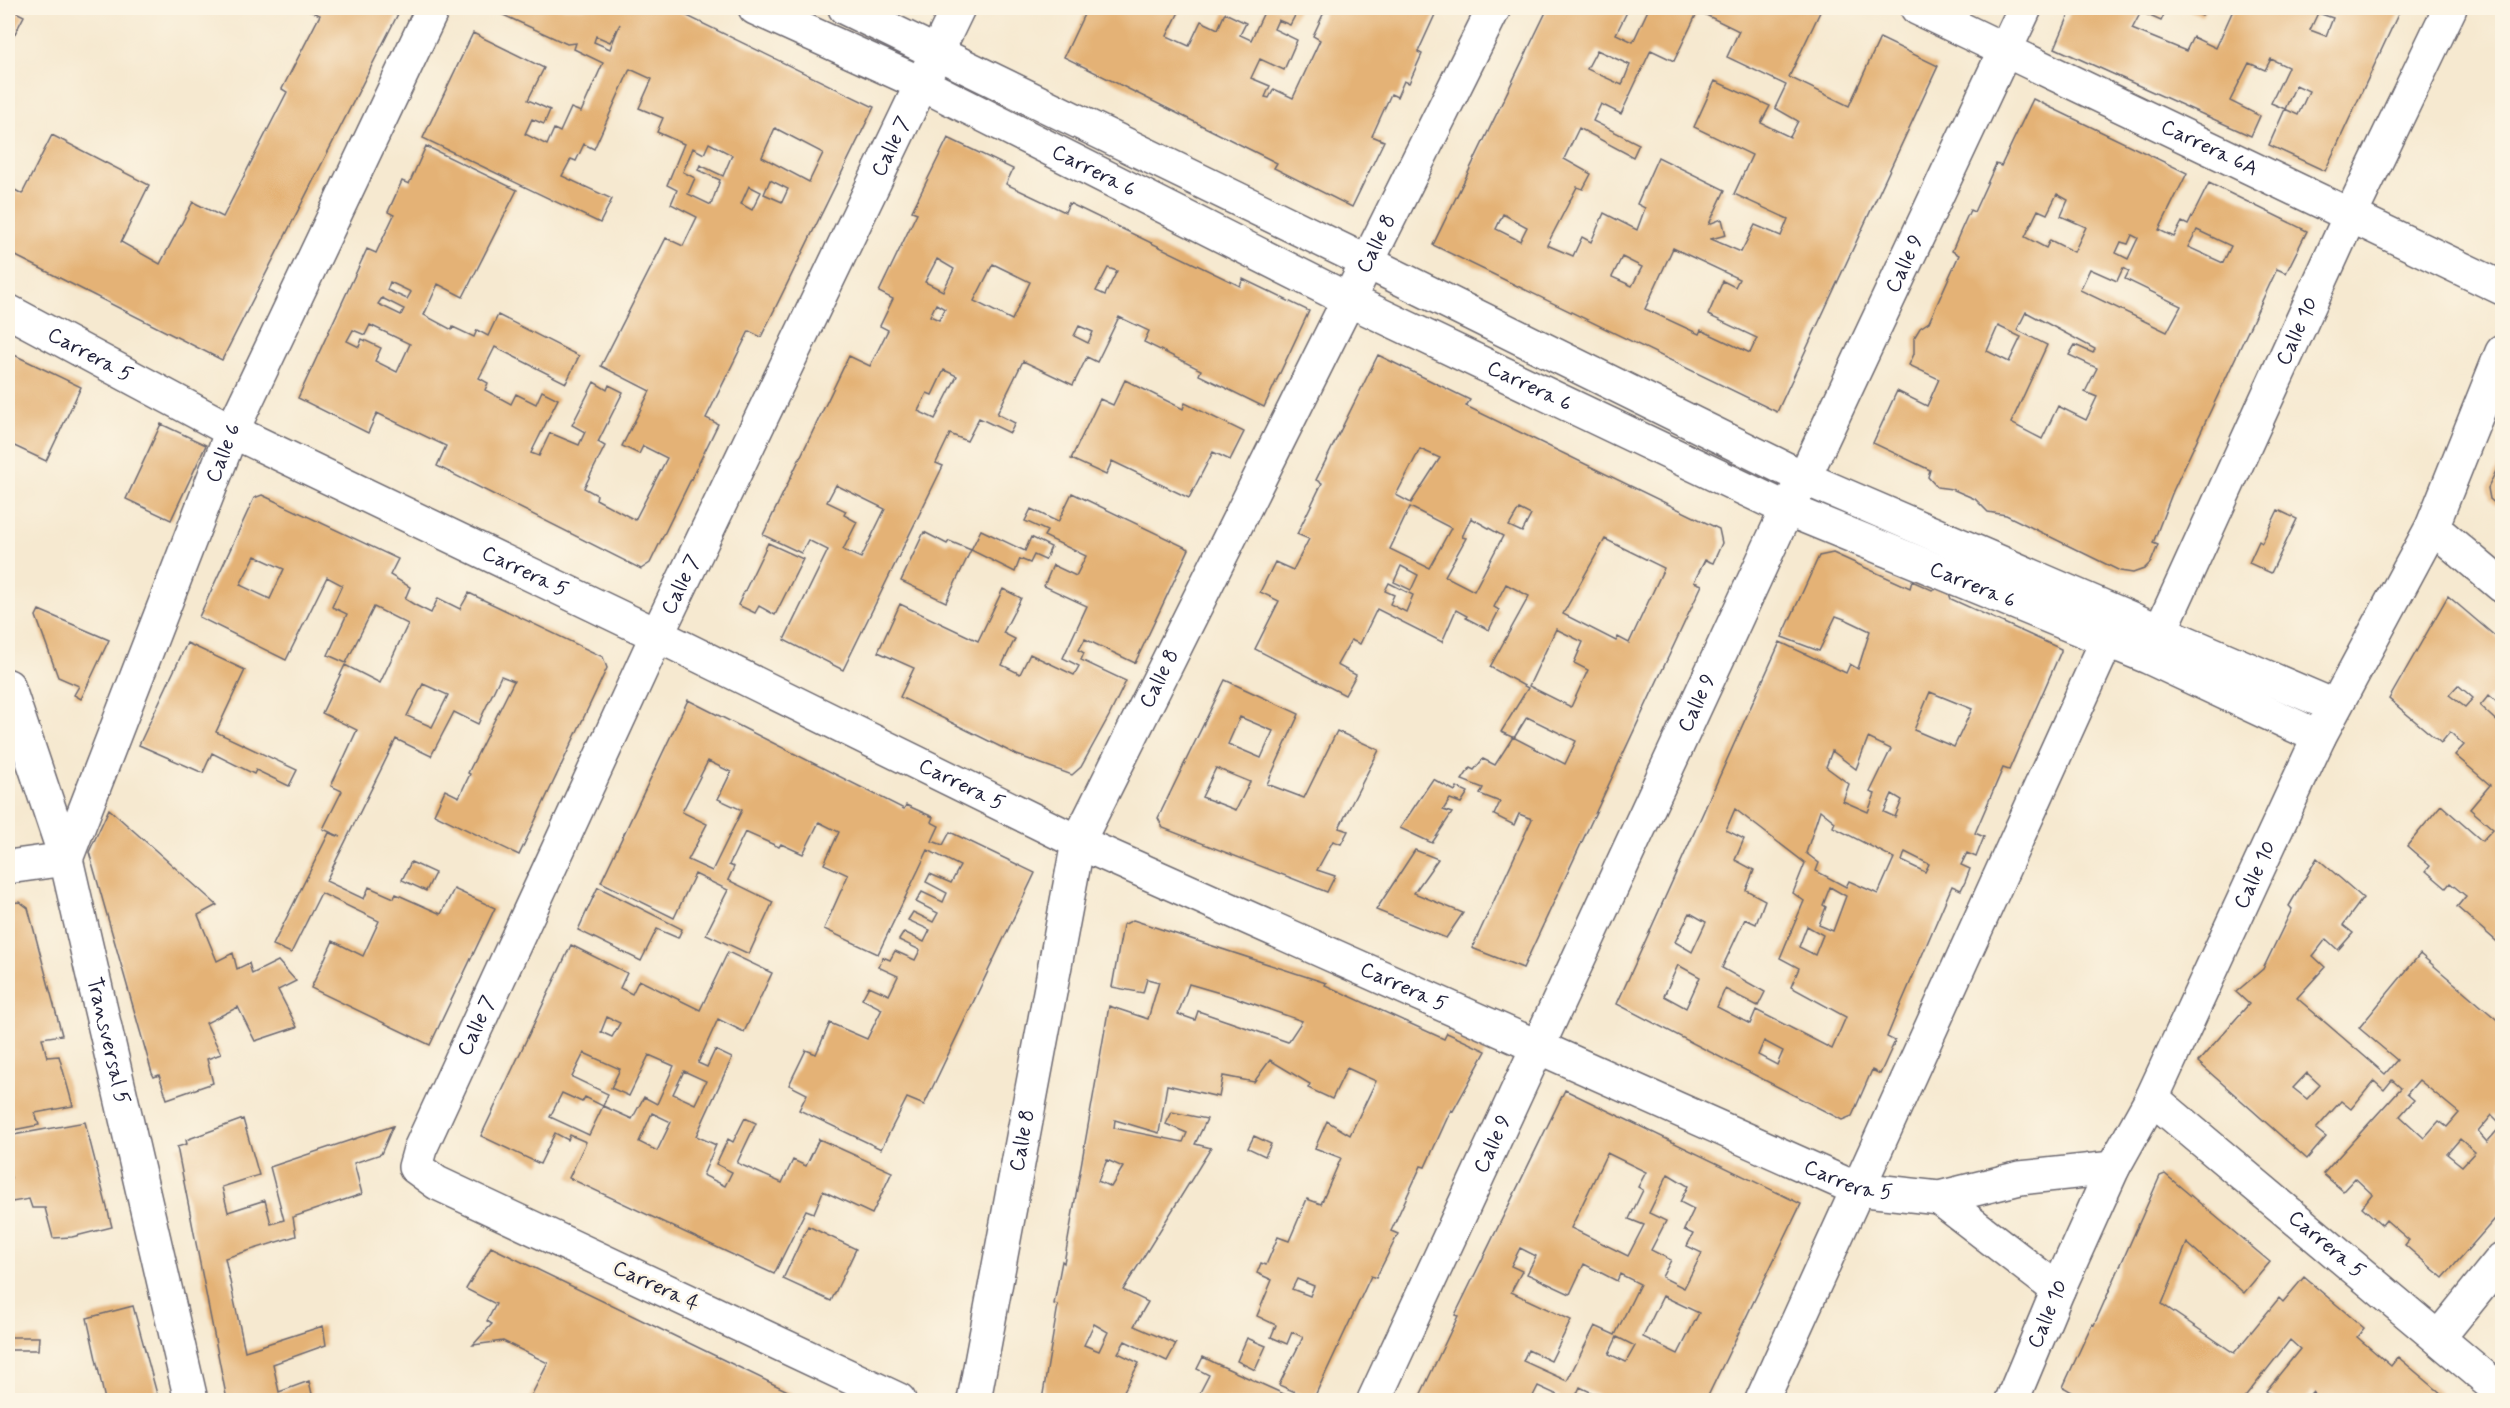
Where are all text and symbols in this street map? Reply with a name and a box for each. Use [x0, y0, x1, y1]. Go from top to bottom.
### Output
street label: Calle 7 [865, 112, 918, 181]
street label: Carrera 6A [2156, 113, 2263, 183]
street label: Carrera 6 [1047, 138, 1141, 204]
street label: Calle 8 [1350, 210, 1403, 278]
street label: Calle 9 [1879, 230, 1930, 298]
street label: Calle 10 [2270, 293, 2325, 370]
street label: Carrera 5 [42, 321, 138, 389]
street label: Carrera 6 [1482, 354, 1577, 418]
street label: Calle 6 [199, 418, 248, 487]
street label: Carrera 5 [477, 539, 573, 604]
street label: Calle 7 [655, 550, 708, 620]
street label: Carrera 6 [1925, 555, 2020, 615]
street label: Calle 8 [1133, 644, 1186, 713]
street label: Calle 9 [1671, 670, 1723, 737]
street label: Carrera 5 [914, 752, 1009, 818]
street label: Calle 10 [2227, 836, 2283, 914]
street label: Carrera 5 [1355, 955, 1452, 1019]
street label: Transversal 5 [80, 975, 136, 1107]
street label: Calle 7 [451, 991, 503, 1061]
street label: Calle 8 [1003, 1107, 1042, 1174]
street label: Calle 9 [1467, 1111, 1518, 1178]
street label: Carrera 5 [1799, 1153, 1894, 1207]
street label: Carrera 5 [2282, 1204, 2371, 1285]
street label: Carrera 4 [608, 1254, 704, 1318]
street label: Calle 10 [2021, 1275, 2075, 1353]

